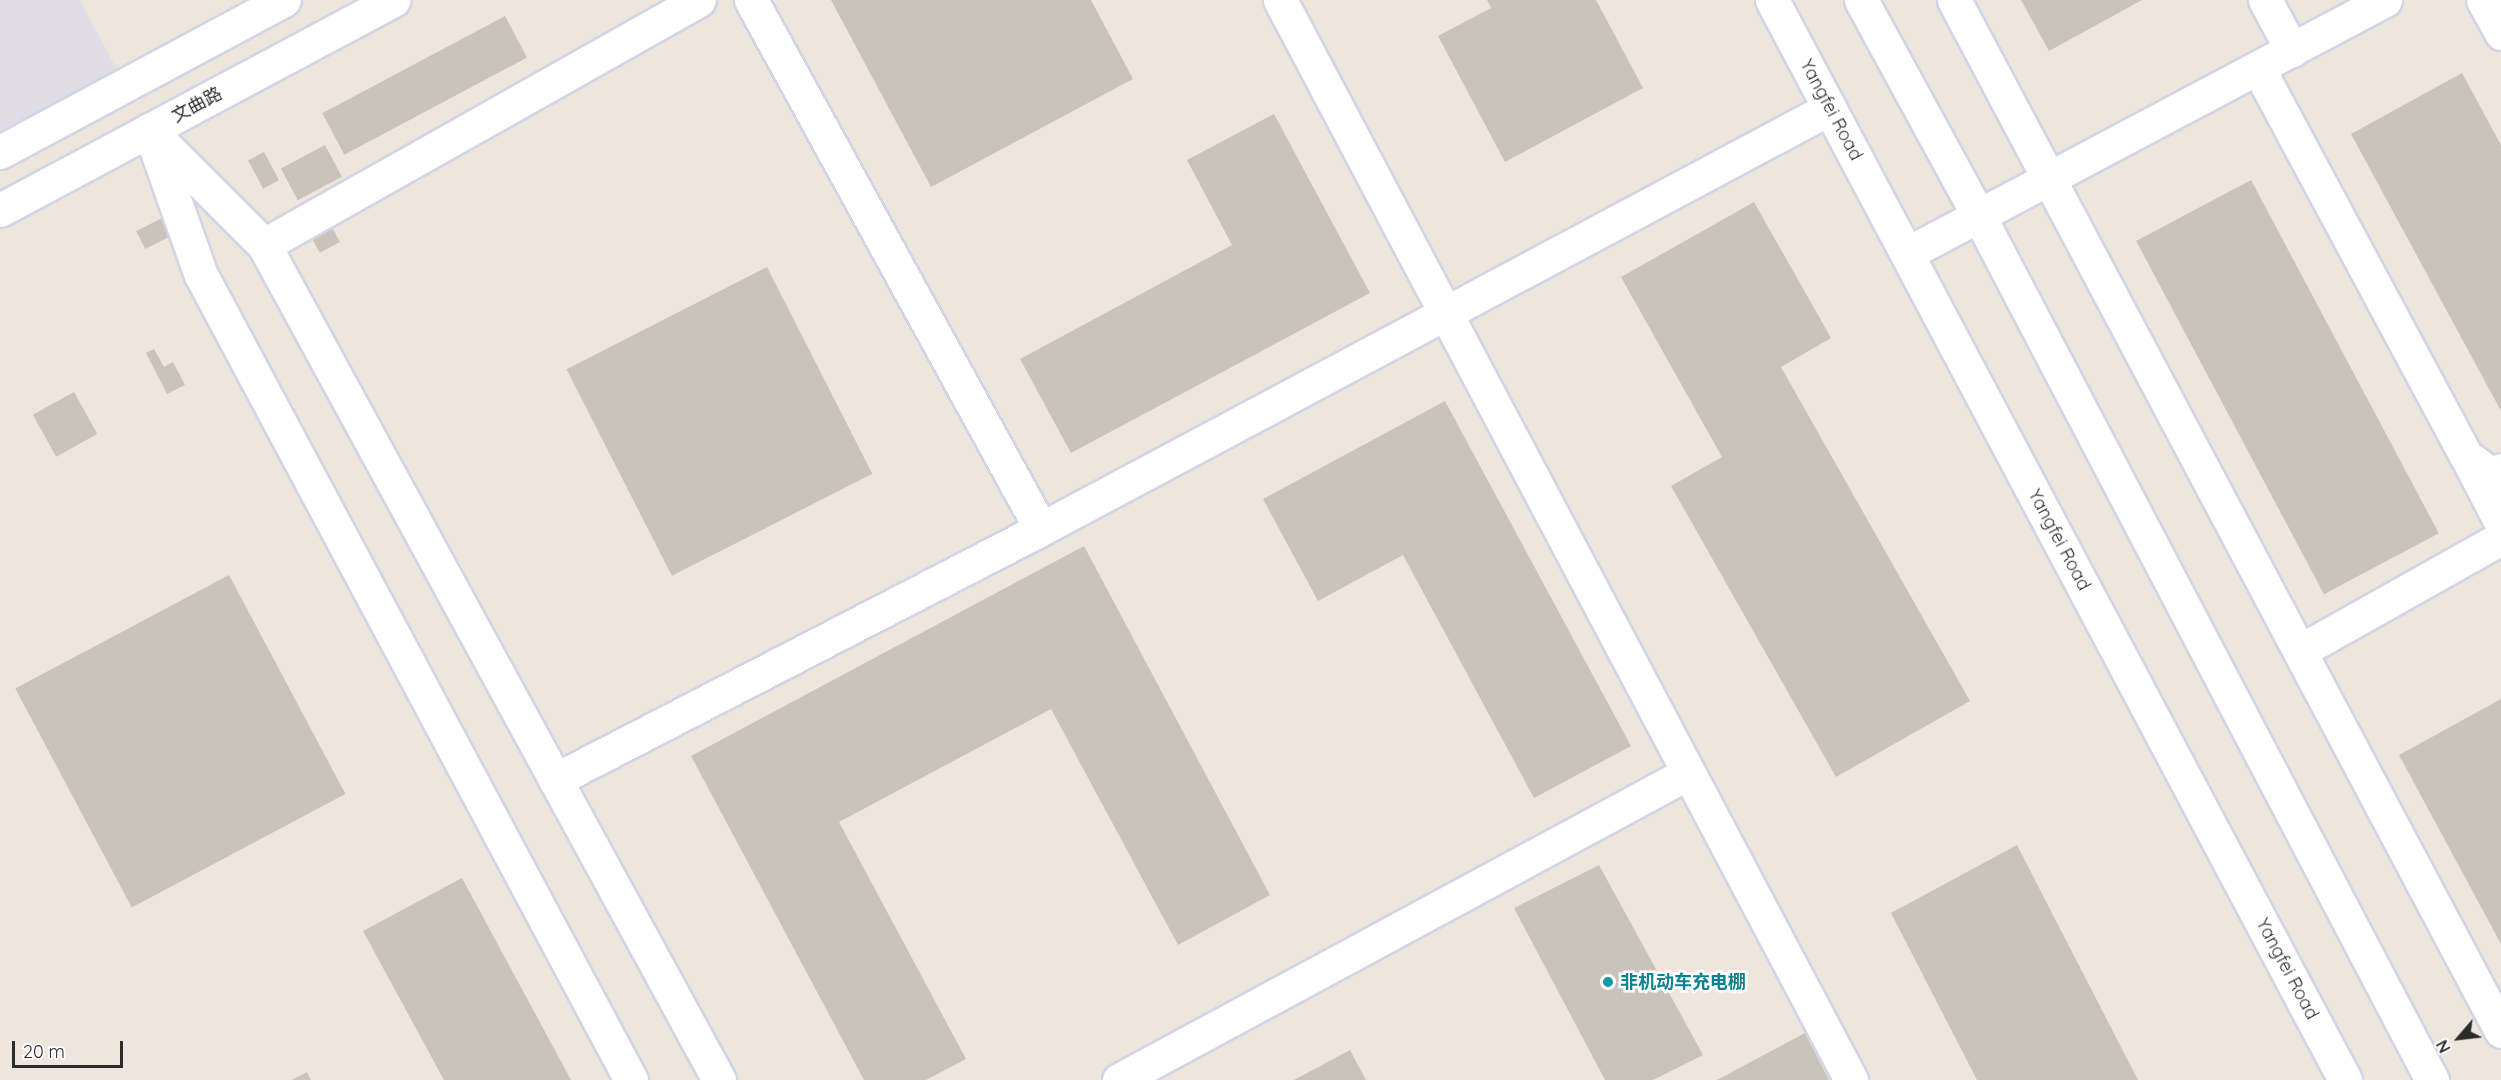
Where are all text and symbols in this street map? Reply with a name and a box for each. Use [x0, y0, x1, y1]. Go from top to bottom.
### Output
street label: Yangfei Road [1795, 56, 1867, 164]
street label: 文曲路 [168, 83, 226, 127]
street label: Yangfei Road [2023, 486, 2095, 594]
street label: Yangfei Road [2251, 915, 2323, 1023]
place label: 非机动车充电棚 [1620, 971, 1746, 993]
marker: 非机动车充电棚 [1601, 975, 1615, 989]
north arrow [2429, 1008, 2489, 1068]
scale bar [15, 1029, 126, 1067]
text: N [2432, 1037, 2455, 1056]
text: 20 m [23, 1040, 65, 1063]

